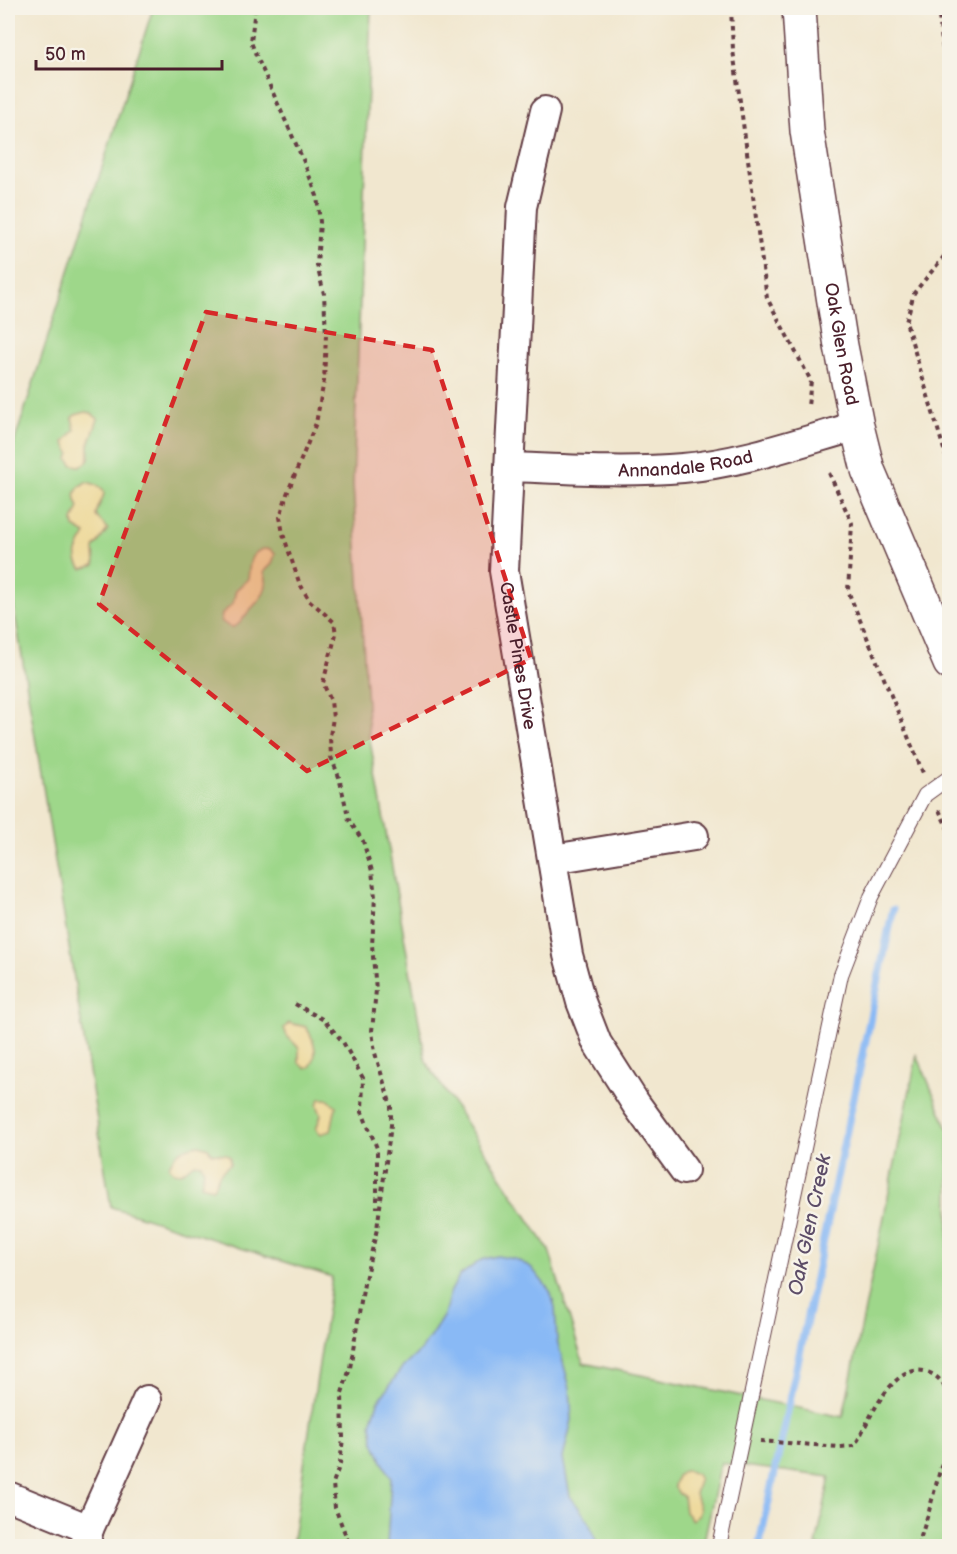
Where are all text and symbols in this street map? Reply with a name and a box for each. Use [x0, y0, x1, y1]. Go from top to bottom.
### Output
scale bar [36, 33, 222, 71]
text: 50 m [45, 44, 86, 65]
street label: Oak Glen Road [821, 281, 863, 407]
street label: Annandale Road [618, 446, 755, 481]
street label: Castle Pines Drive [495, 580, 541, 731]
water label: Oak Glen Creek [783, 1151, 837, 1298]

